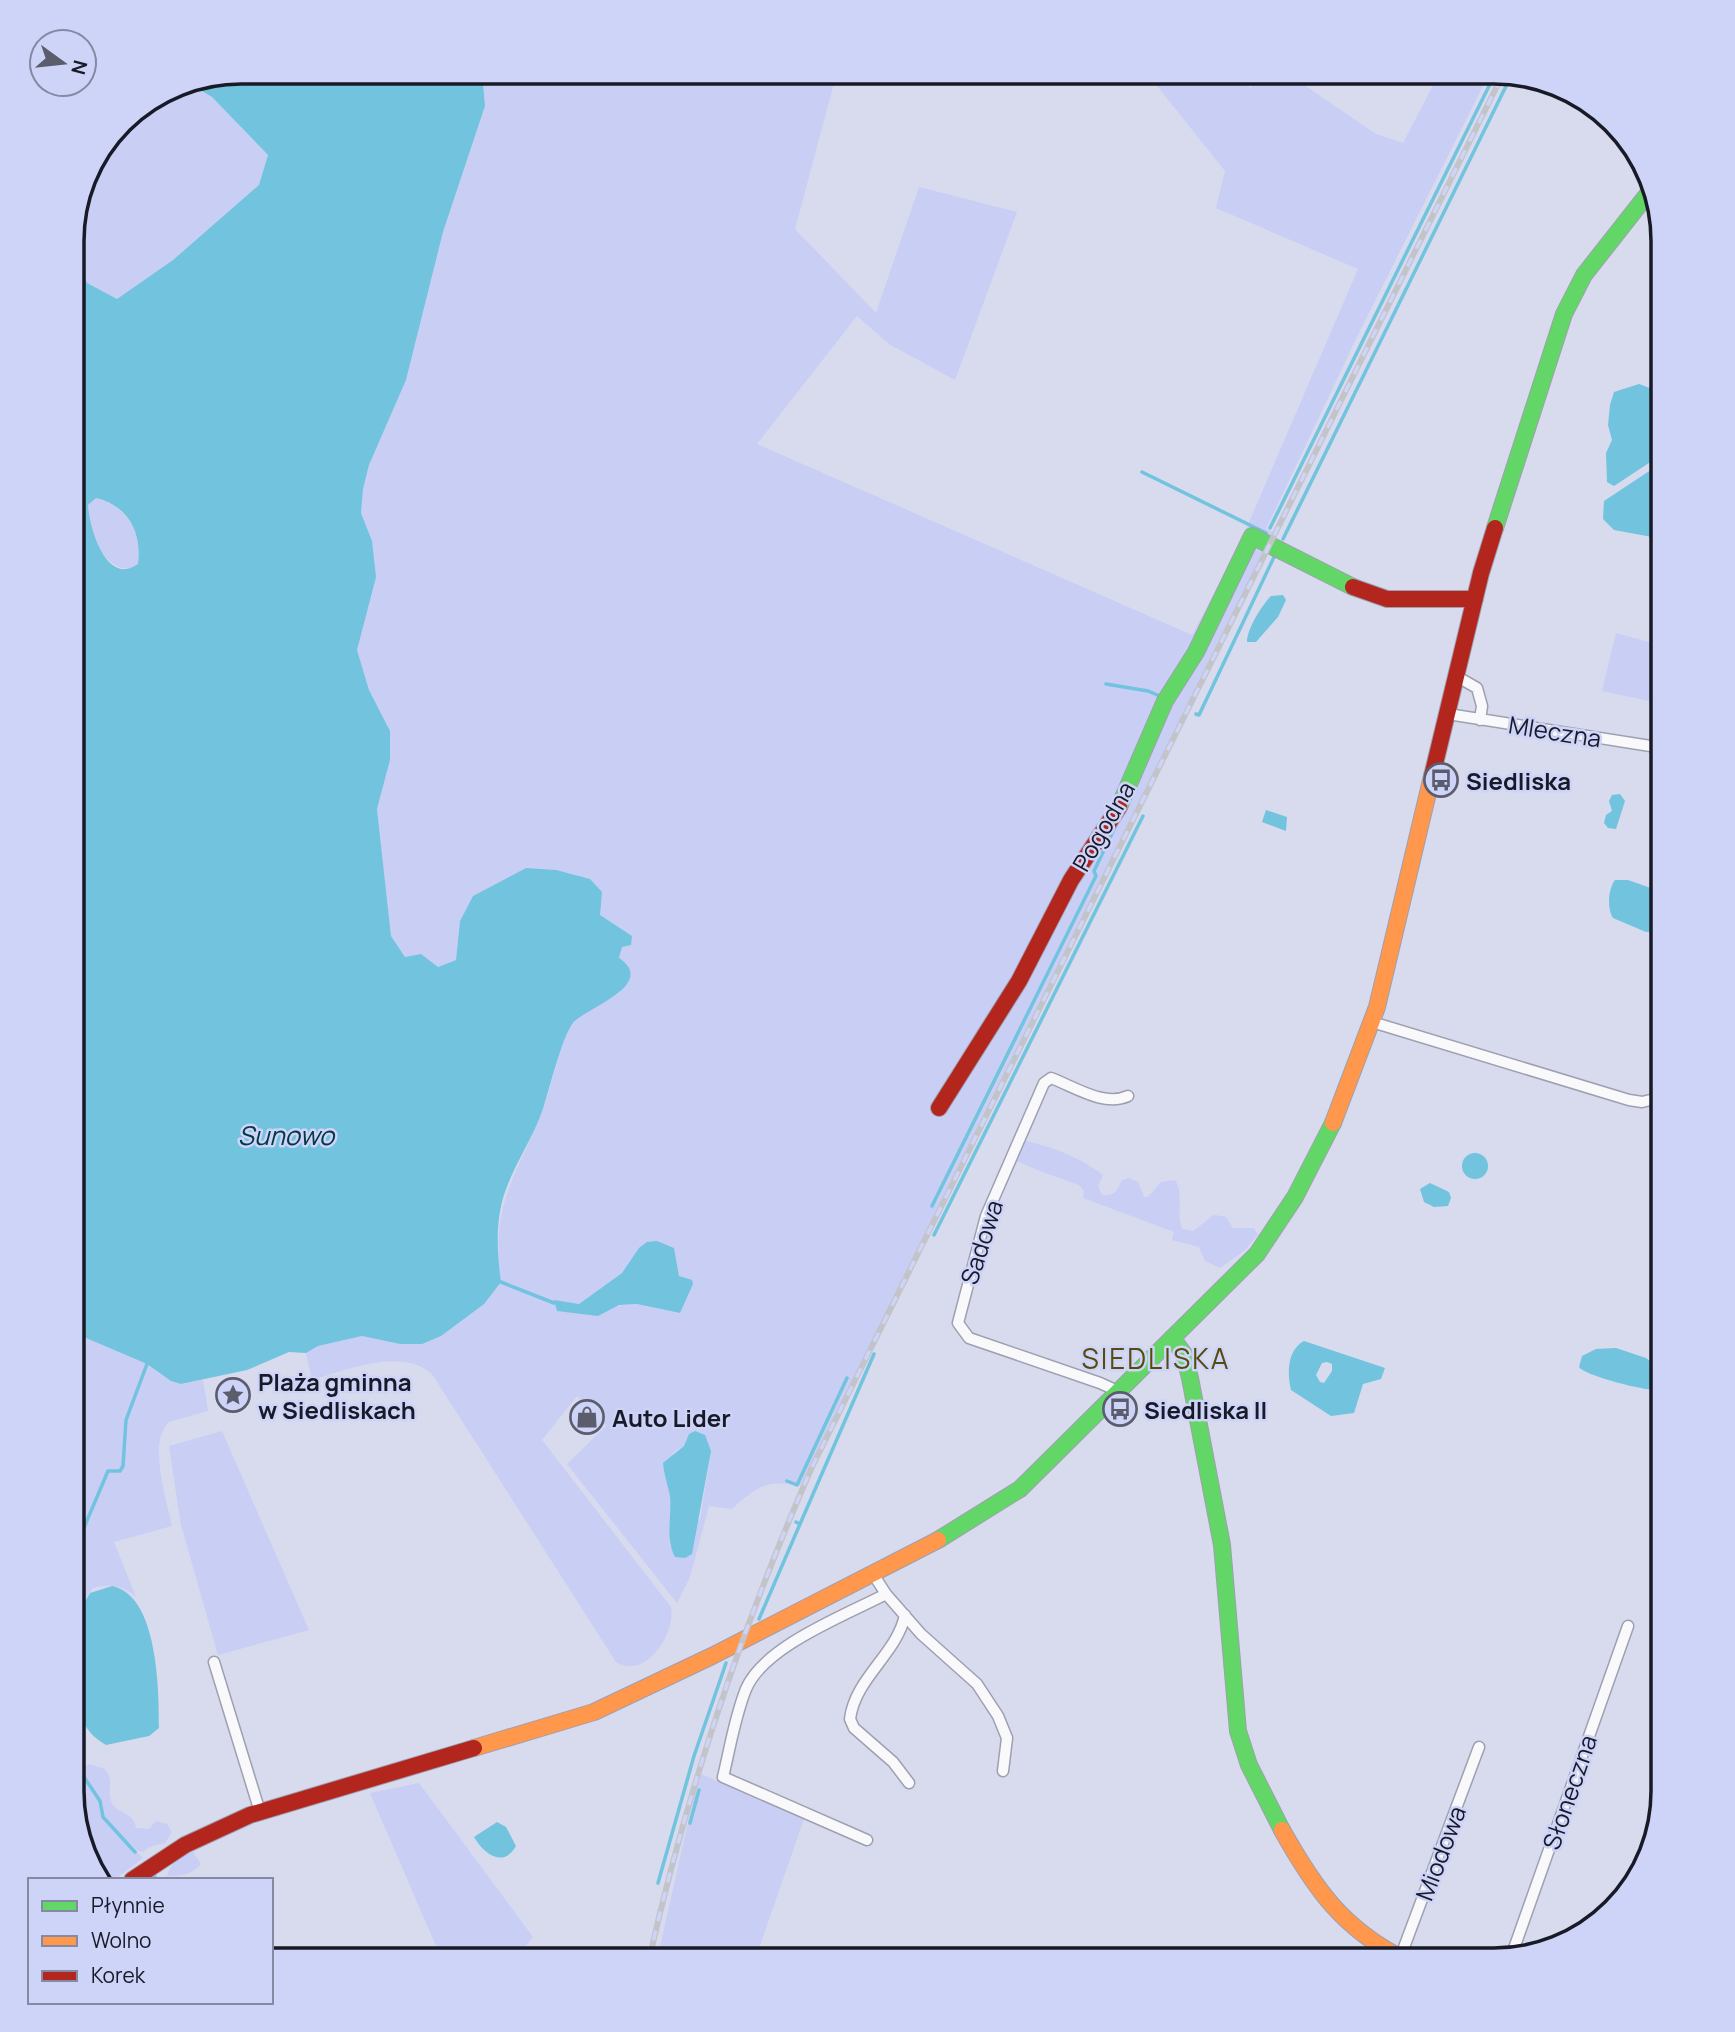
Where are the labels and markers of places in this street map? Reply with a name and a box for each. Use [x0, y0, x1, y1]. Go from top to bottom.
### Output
bus stop icon: Siedliska [1422, 761, 1460, 799]
place label: Siedliska [1466, 764, 1571, 797]
place label: Plaża gminna w Siedliskach [258, 1365, 416, 1426]
place icon: Plaża gminna w Siedliskach [214, 1376, 252, 1414]
bus stop icon: Siedliska II [1101, 1390, 1139, 1428]
place label: Siedliska II [1144, 1393, 1267, 1426]
shop icon: Auto Lider [568, 1398, 606, 1436]
place label: Auto Lider [612, 1401, 731, 1434]

